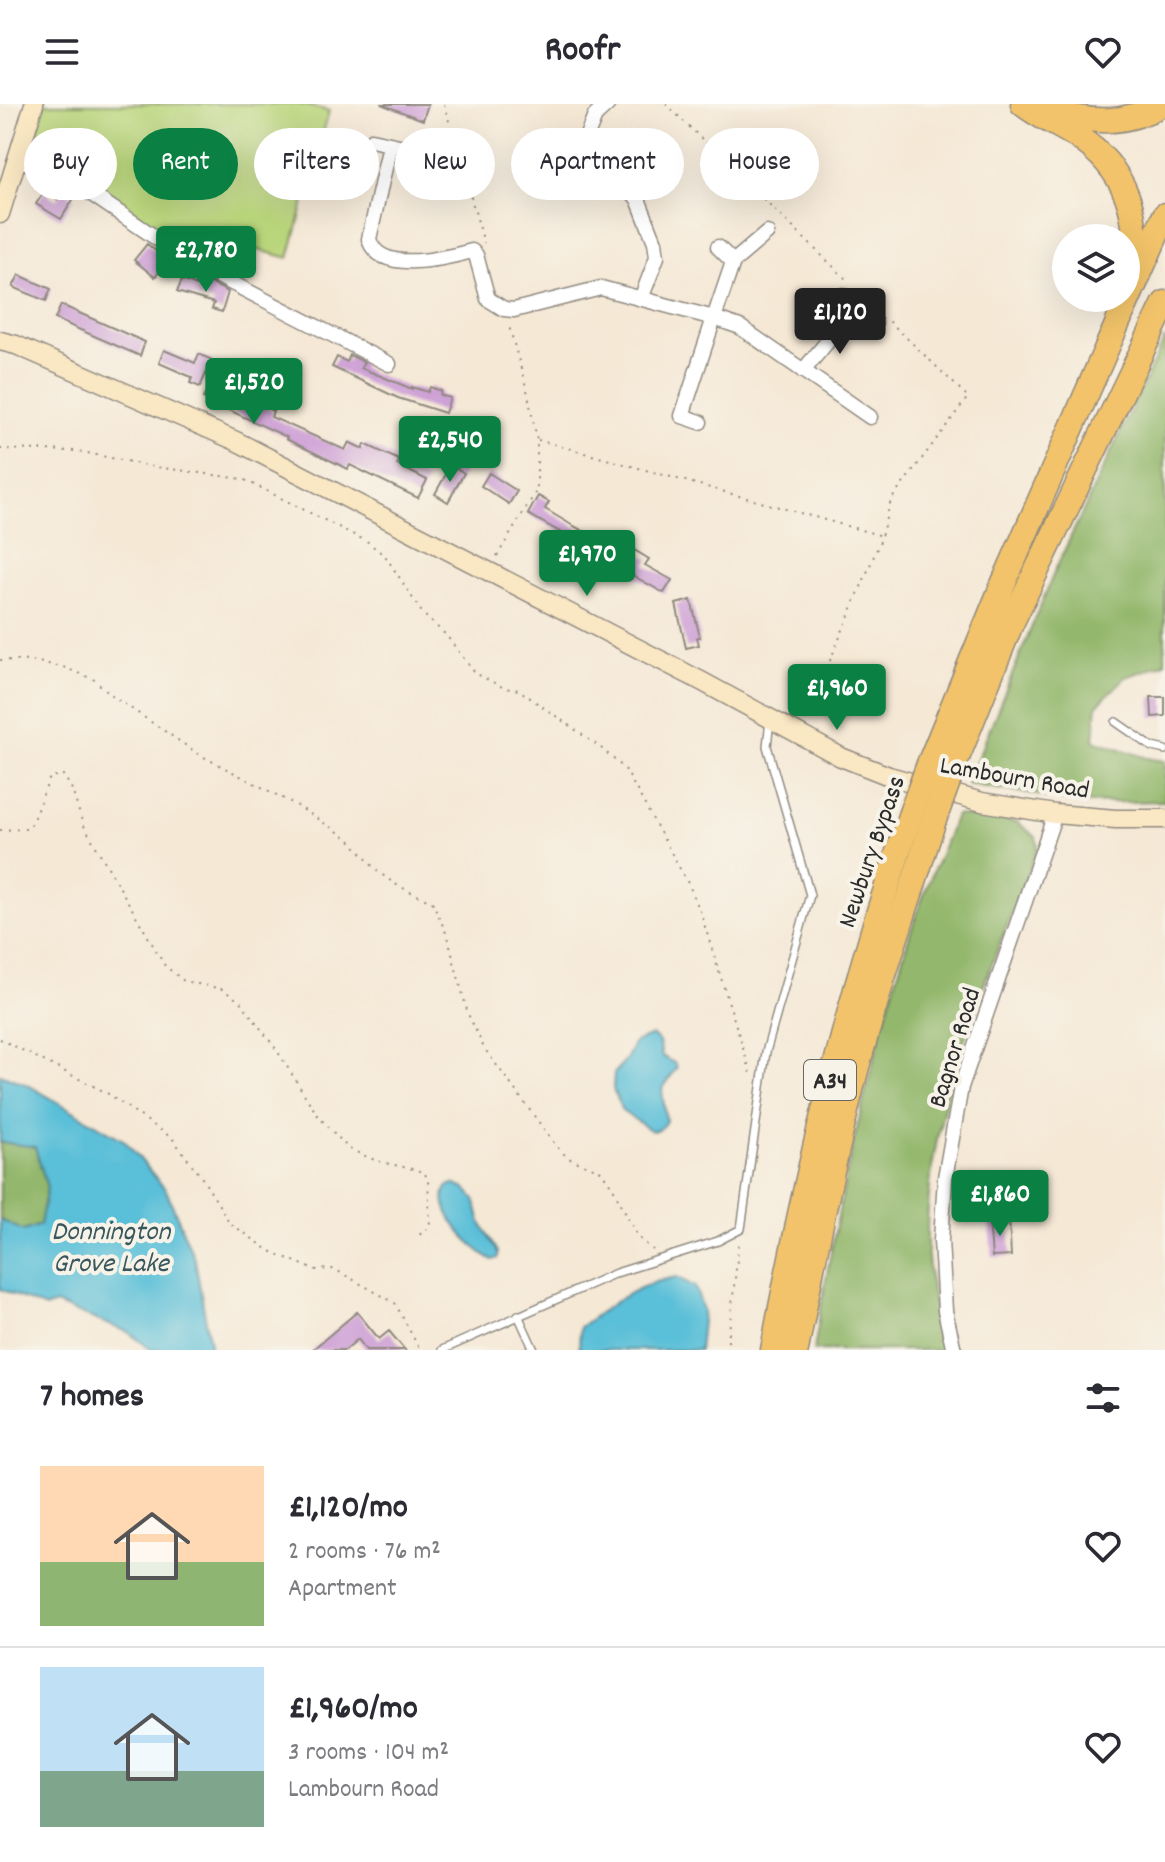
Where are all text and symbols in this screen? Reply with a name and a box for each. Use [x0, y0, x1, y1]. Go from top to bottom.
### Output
text: Roofr [545, 26, 620, 78]
icon: menu [40, 30, 84, 74]
icon: heart [1081, 30, 1125, 74]
chip: Buy [24, 128, 117, 200]
chip: Rent [133, 128, 238, 200]
chip: Filters [254, 128, 379, 200]
chip: New [395, 128, 495, 200]
chip: Apartment [511, 128, 684, 200]
chip: House [700, 128, 819, 200]
map controls [1052, 224, 1140, 312]
button: layers [1052, 224, 1140, 312]
pin: £2,780 [141, 226, 271, 294]
text: £2,780 [174, 233, 238, 270]
pin: £1,120 [775, 288, 905, 356]
text: £1,120 [813, 295, 867, 332]
pin: £1,520 [189, 358, 319, 426]
text: £1,520 [223, 365, 285, 402]
pin: £2,540 [385, 416, 515, 484]
text: £2,540 [417, 423, 483, 460]
pin: £1,970 [522, 530, 652, 598]
text: £1,970 [557, 537, 617, 574]
pin: £1,960 [772, 664, 902, 732]
text: £1,960 [806, 671, 868, 708]
street label: Lambourn Road [937, 748, 1092, 811]
street label: Newbury Bypass [830, 771, 917, 933]
street label: Bagnor Road [921, 983, 992, 1113]
road number: A34 [804, 1060, 856, 1100]
pin: £1,860 [935, 1170, 1065, 1238]
text: £1,860 [970, 1177, 1030, 1214]
water label: Donnington Grove Lake [52, 1214, 171, 1286]
text: 7 homes [40, 1374, 144, 1423]
icon: filters [1081, 1376, 1125, 1420]
text: £1,120/mo [288, 1485, 408, 1534]
icon: home [104, 1498, 200, 1594]
icon: heart [1081, 1524, 1125, 1568]
text: 2 rooms · 76 m² [288, 1534, 441, 1571]
text: Apartment [288, 1571, 397, 1608]
text: £1,960/mo [288, 1686, 418, 1735]
icon: home [104, 1699, 200, 1795]
icon: heart [1081, 1725, 1125, 1769]
text: 3 rooms · 104 m² [288, 1735, 449, 1772]
text: Lambourn Road [288, 1772, 439, 1809]

